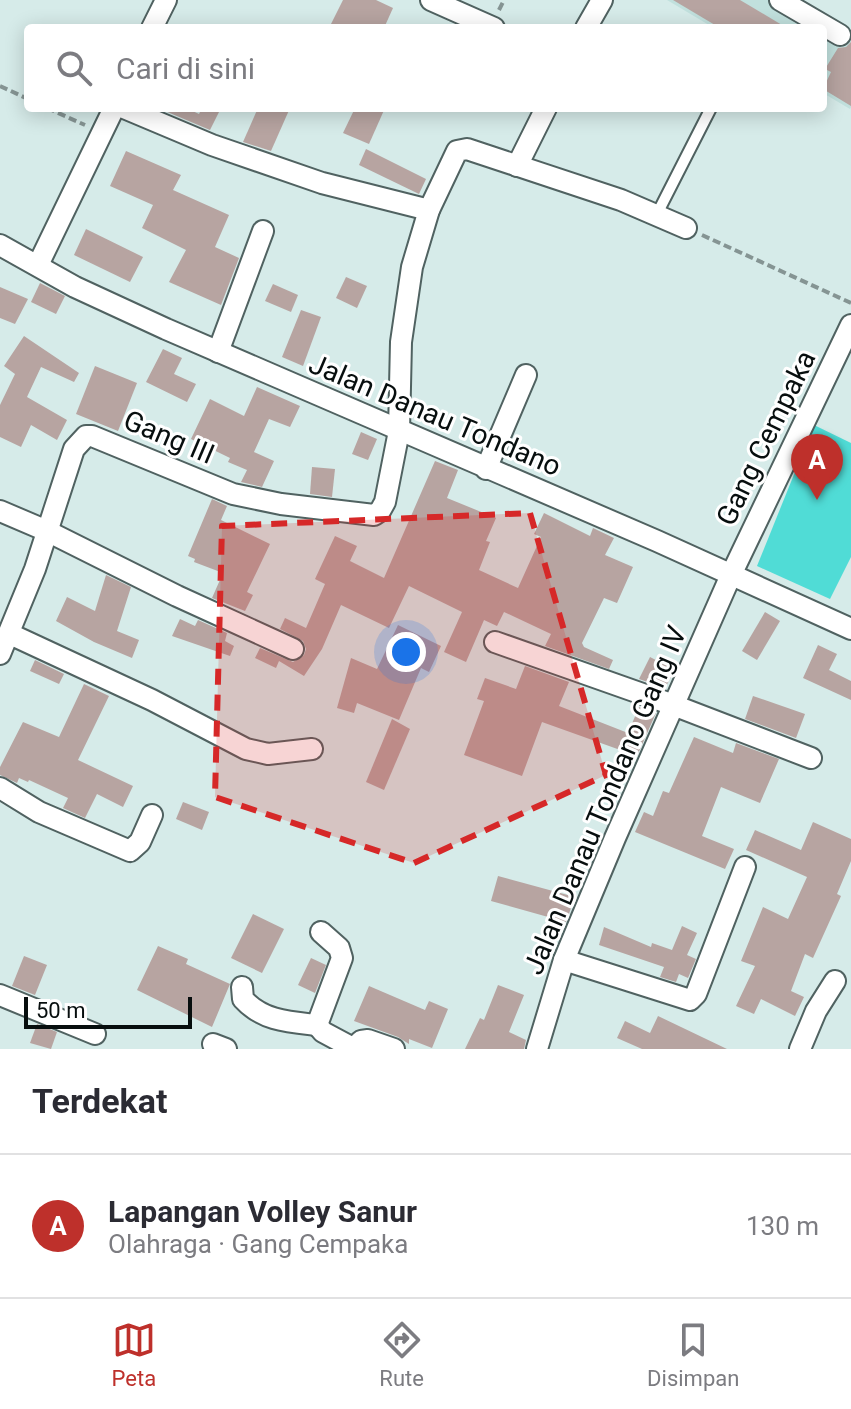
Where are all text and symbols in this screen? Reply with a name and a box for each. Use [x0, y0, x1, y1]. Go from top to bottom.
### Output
search box [24, 24, 827, 112]
icon: search [52, 46, 96, 90]
text: Cari di sini [116, 51, 255, 86]
street label: Gang Cempaka [709, 345, 823, 531]
street label: Jalan Danau Tondano [304, 347, 566, 483]
street label: Gang III [119, 403, 219, 471]
pin: A [791, 434, 843, 500]
street label: Jalan Danau Tondano Gang IV [516, 621, 694, 979]
your location [386, 632, 426, 672]
scale bar [24, 993, 192, 1029]
text: 50 m [36, 998, 85, 1023]
text: Terdekat [32, 1081, 167, 1121]
text: Lapangan Volley Sanur [108, 1194, 417, 1229]
text: A [49, 1211, 67, 1241]
text: 130 m [746, 1211, 819, 1241]
text: Olahraga · Gang Cempaka [108, 1229, 408, 1259]
tab: Peta [112, 1318, 156, 1391]
tab: Rute [379, 1318, 424, 1391]
tab: Disimpan [647, 1318, 739, 1391]

